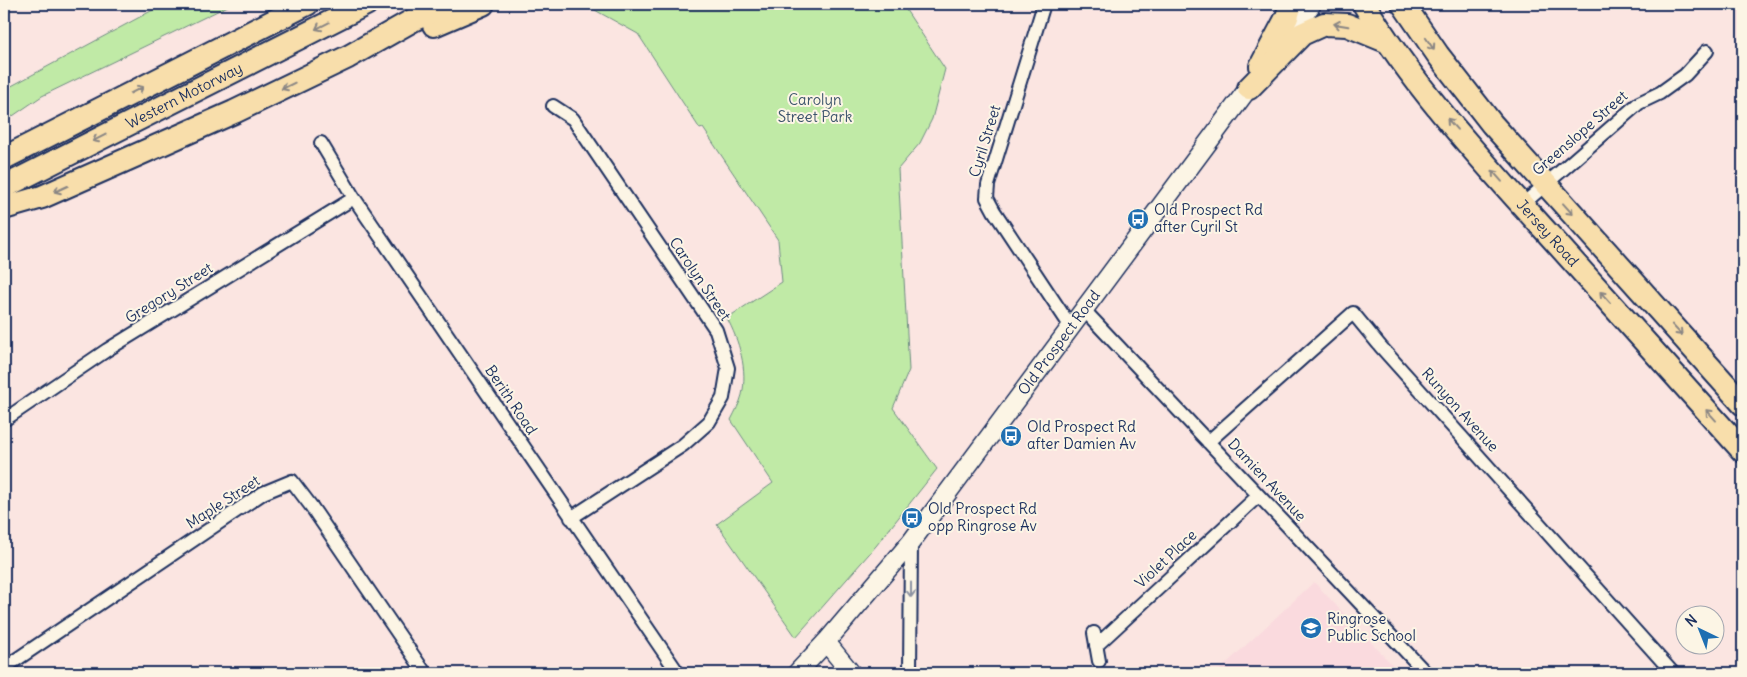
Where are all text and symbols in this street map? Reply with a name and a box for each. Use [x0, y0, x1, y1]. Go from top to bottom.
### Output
one-way arrow [1333, 20, 1349, 30]
one-way arrow [315, 22, 330, 31]
one-way arrow [1425, 37, 1435, 51]
street label: Western Motorway [123, 58, 246, 133]
one-way arrow [281, 81, 296, 91]
one-way arrow [129, 85, 144, 94]
street label: Greenslope Street [1528, 86, 1631, 179]
park label: Carolyn Street Park [778, 90, 853, 126]
street label: Cyril Street [965, 102, 1005, 179]
one-way arrow [1447, 118, 1458, 131]
one-way arrow [92, 134, 107, 144]
one-way arrow [1491, 169, 1503, 182]
one-way arrow [54, 185, 69, 195]
street label: Jersey Road [1513, 195, 1583, 270]
place label: Old Prospect Rd after Cyril St [1154, 200, 1263, 236]
one-way arrow [1562, 203, 1574, 216]
bus stop icon: Old Prospect Rd after Cyril St [1126, 207, 1150, 231]
street label: Carolyn Street [665, 233, 735, 324]
street label: Gregory Street [121, 258, 216, 327]
street label: Old Prospect Road [1014, 286, 1104, 399]
one-way arrow [1599, 291, 1611, 304]
one-way arrow [1671, 324, 1683, 336]
street label: Berith Road [481, 361, 542, 438]
street label: Runyon Avenue [1418, 364, 1503, 456]
one-way arrow [1705, 408, 1716, 421]
place label: Old Prospect Rd after Damien Av [1027, 417, 1136, 453]
bus stop icon: Old Prospect Rd after Damien Av [999, 424, 1023, 448]
street label: Damien Avenue [1224, 434, 1311, 525]
street label: Maple Street [182, 471, 263, 532]
place label: Old Prospect Rd opp Ringrose Av [928, 499, 1037, 535]
bus stop icon: Old Prospect Rd opp Ringrose Av [900, 506, 924, 530]
street label: Violet Place [1131, 525, 1201, 592]
one-way arrow [906, 582, 916, 598]
north arrow [1674, 604, 1724, 654]
place label: Ringrose Public School [1327, 609, 1416, 645]
text: N [1681, 611, 1701, 630]
school or university icon: Ringrose Public School [1299, 616, 1323, 640]

